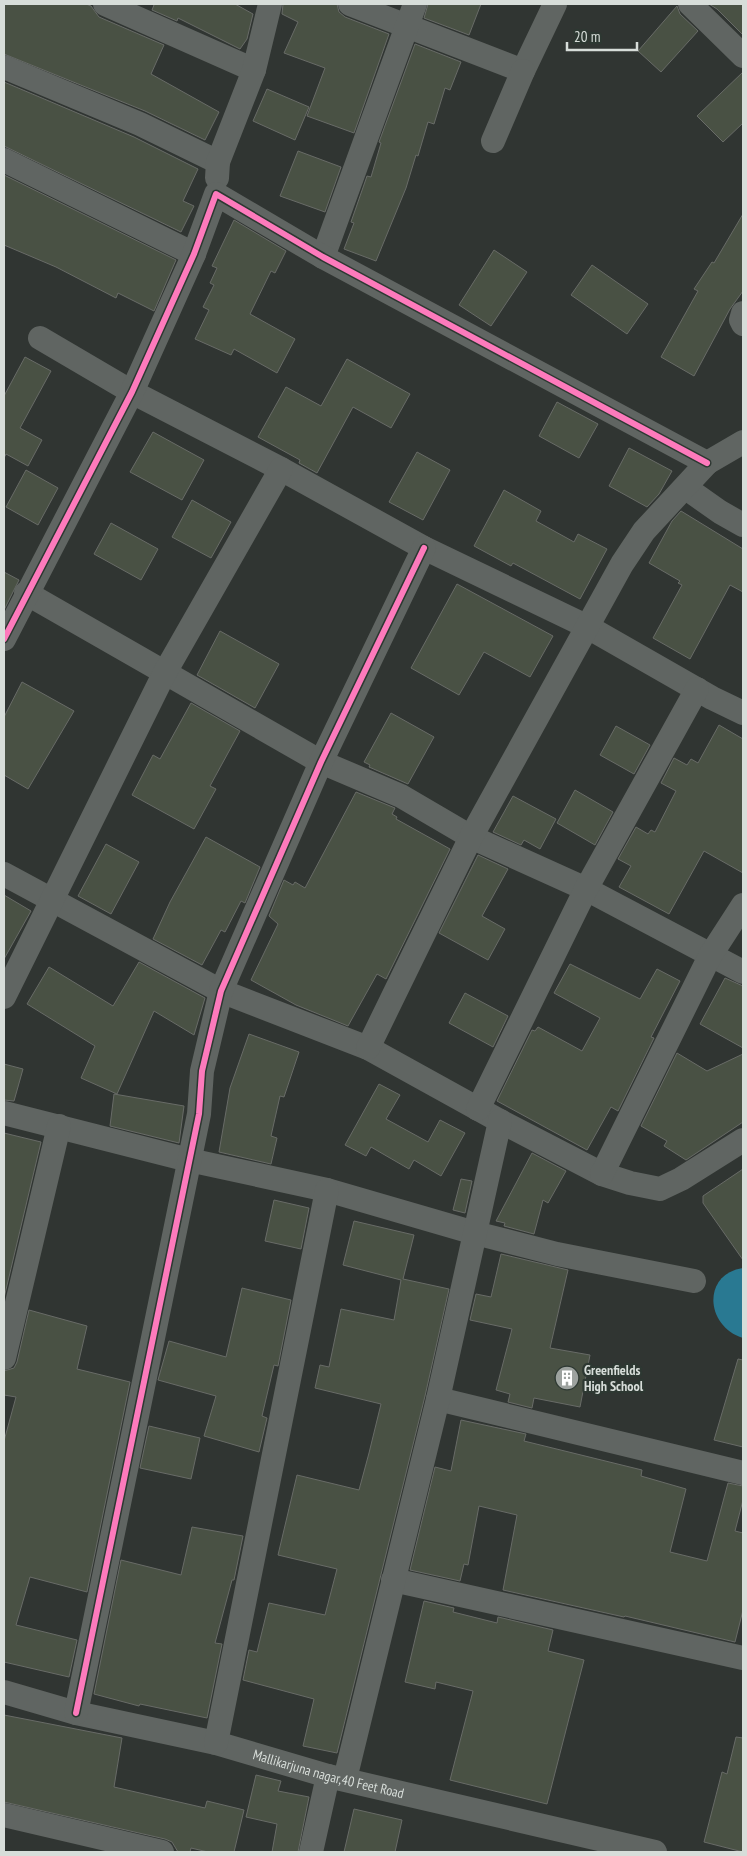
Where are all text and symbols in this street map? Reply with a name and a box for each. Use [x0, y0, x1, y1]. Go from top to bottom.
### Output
scale bar [567, 20, 637, 52]
text: 20 m [574, 27, 600, 46]
place label: Greenfields High School [584, 1361, 644, 1395]
building icon: Greenfields High School [554, 1365, 580, 1391]
street label: Mallikarjuna nagar,40 Feet Road [251, 1745, 406, 1802]

